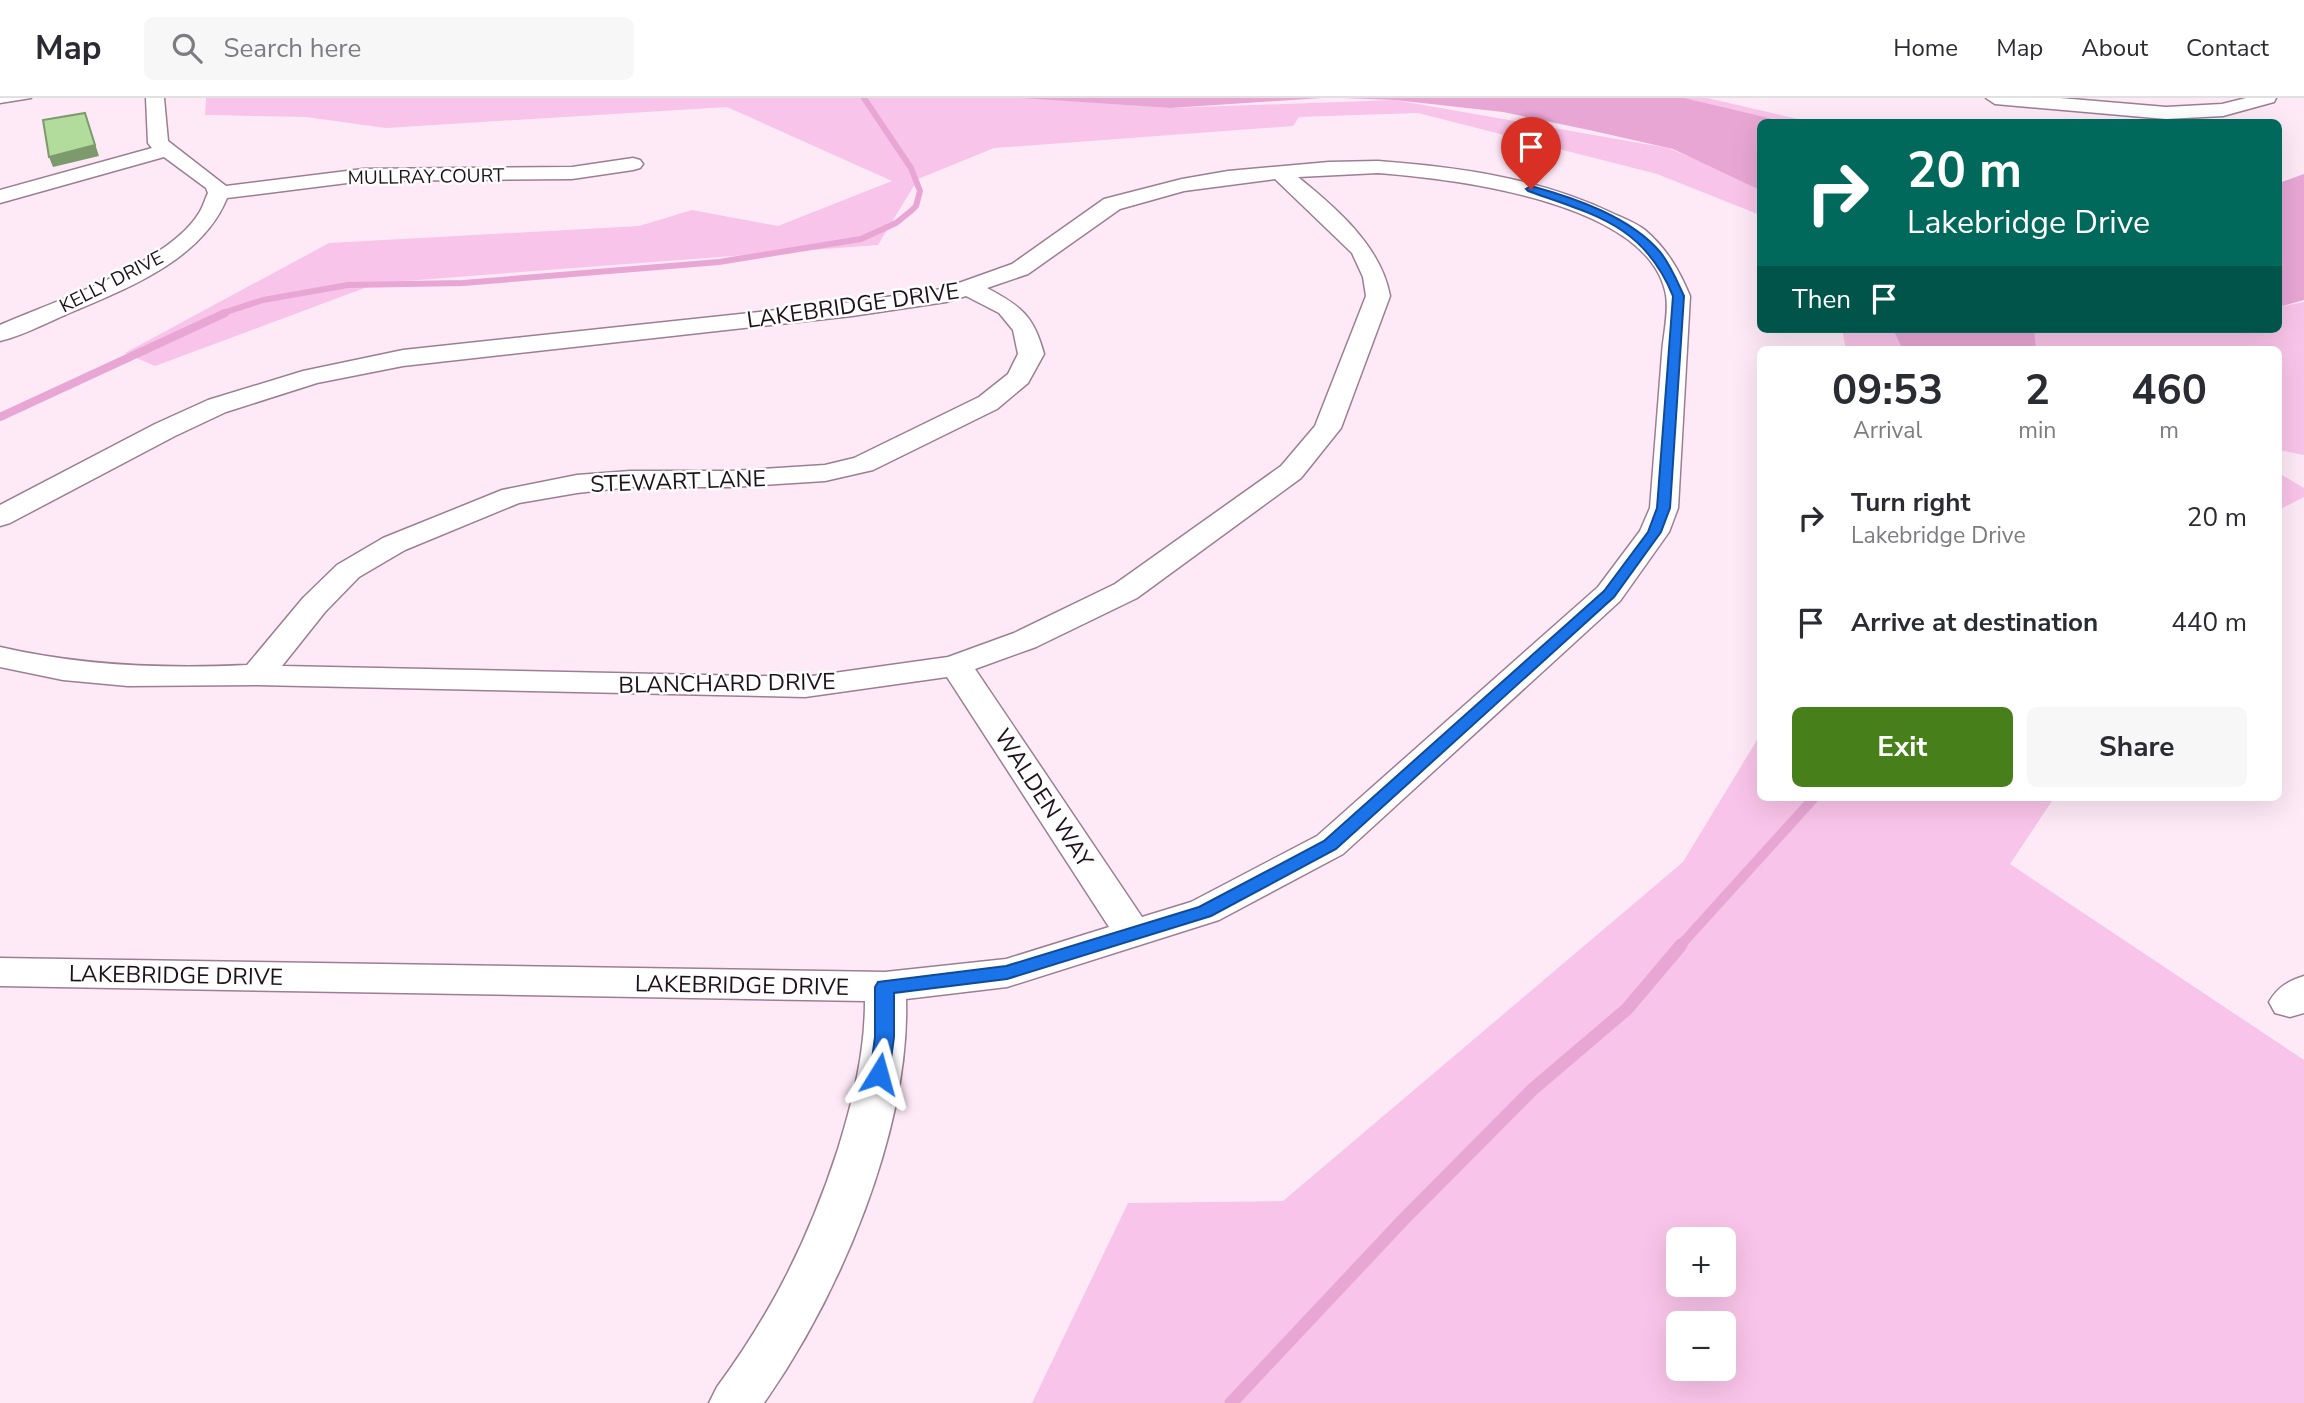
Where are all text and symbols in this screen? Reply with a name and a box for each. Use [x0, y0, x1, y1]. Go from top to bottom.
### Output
search box [144, 17, 634, 80]
text: Map [35, 26, 102, 71]
icon: search [168, 29, 206, 67]
text: Search here [224, 31, 361, 66]
text: Home [1893, 32, 1958, 64]
text: Map [1996, 32, 2043, 64]
text: About [2081, 32, 2148, 64]
text: Contact [2186, 32, 2269, 64]
pin [1501, 117, 1561, 189]
icon: arrive [1512, 128, 1550, 166]
text: 20 m [1907, 137, 2022, 204]
icon: right [1792, 147, 1883, 238]
street label: MULLRAY COURT [348, 163, 505, 191]
text: Lakebridge Drive [1907, 201, 2150, 244]
street label: KELLY DRIVE [55, 245, 168, 319]
street label: LAKEBRIDGE DRIVE [745, 275, 961, 336]
icon: arrive [1865, 280, 1903, 318]
text: Then [1792, 282, 1851, 317]
text: 09:53 [1832, 362, 1943, 419]
text: 2 [2025, 362, 2050, 419]
text: 460 [2131, 362, 2207, 419]
text: Arrival [1853, 415, 1922, 446]
text: min [2018, 415, 2056, 446]
text: m [2159, 415, 2179, 446]
street label: STEWART LANE [590, 463, 766, 500]
text: Turn right [1851, 485, 1970, 520]
icon: right [1792, 499, 1830, 537]
text: 20 m [2187, 500, 2247, 535]
text: Lakebridge Drive [1851, 520, 2026, 551]
icon: arrive [1792, 604, 1830, 642]
text: Arrive at destination [1851, 605, 2098, 640]
text: 440 m [2171, 605, 2247, 640]
street label: BLANCHARD DRIVE [618, 666, 836, 701]
button: Exit [1792, 707, 2013, 787]
button: Share [2027, 707, 2247, 787]
street label: WALDEN WAY [987, 723, 1100, 874]
street label: LAKEBRIDGE DRIVE [69, 958, 283, 993]
street label: LAKEBRIDGE DRIVE [635, 968, 849, 1003]
position arrow [842, 1037, 916, 1111]
map controls [1666, 1227, 1736, 1381]
button: + [1666, 1227, 1736, 1297]
button: − [1666, 1311, 1736, 1381]

